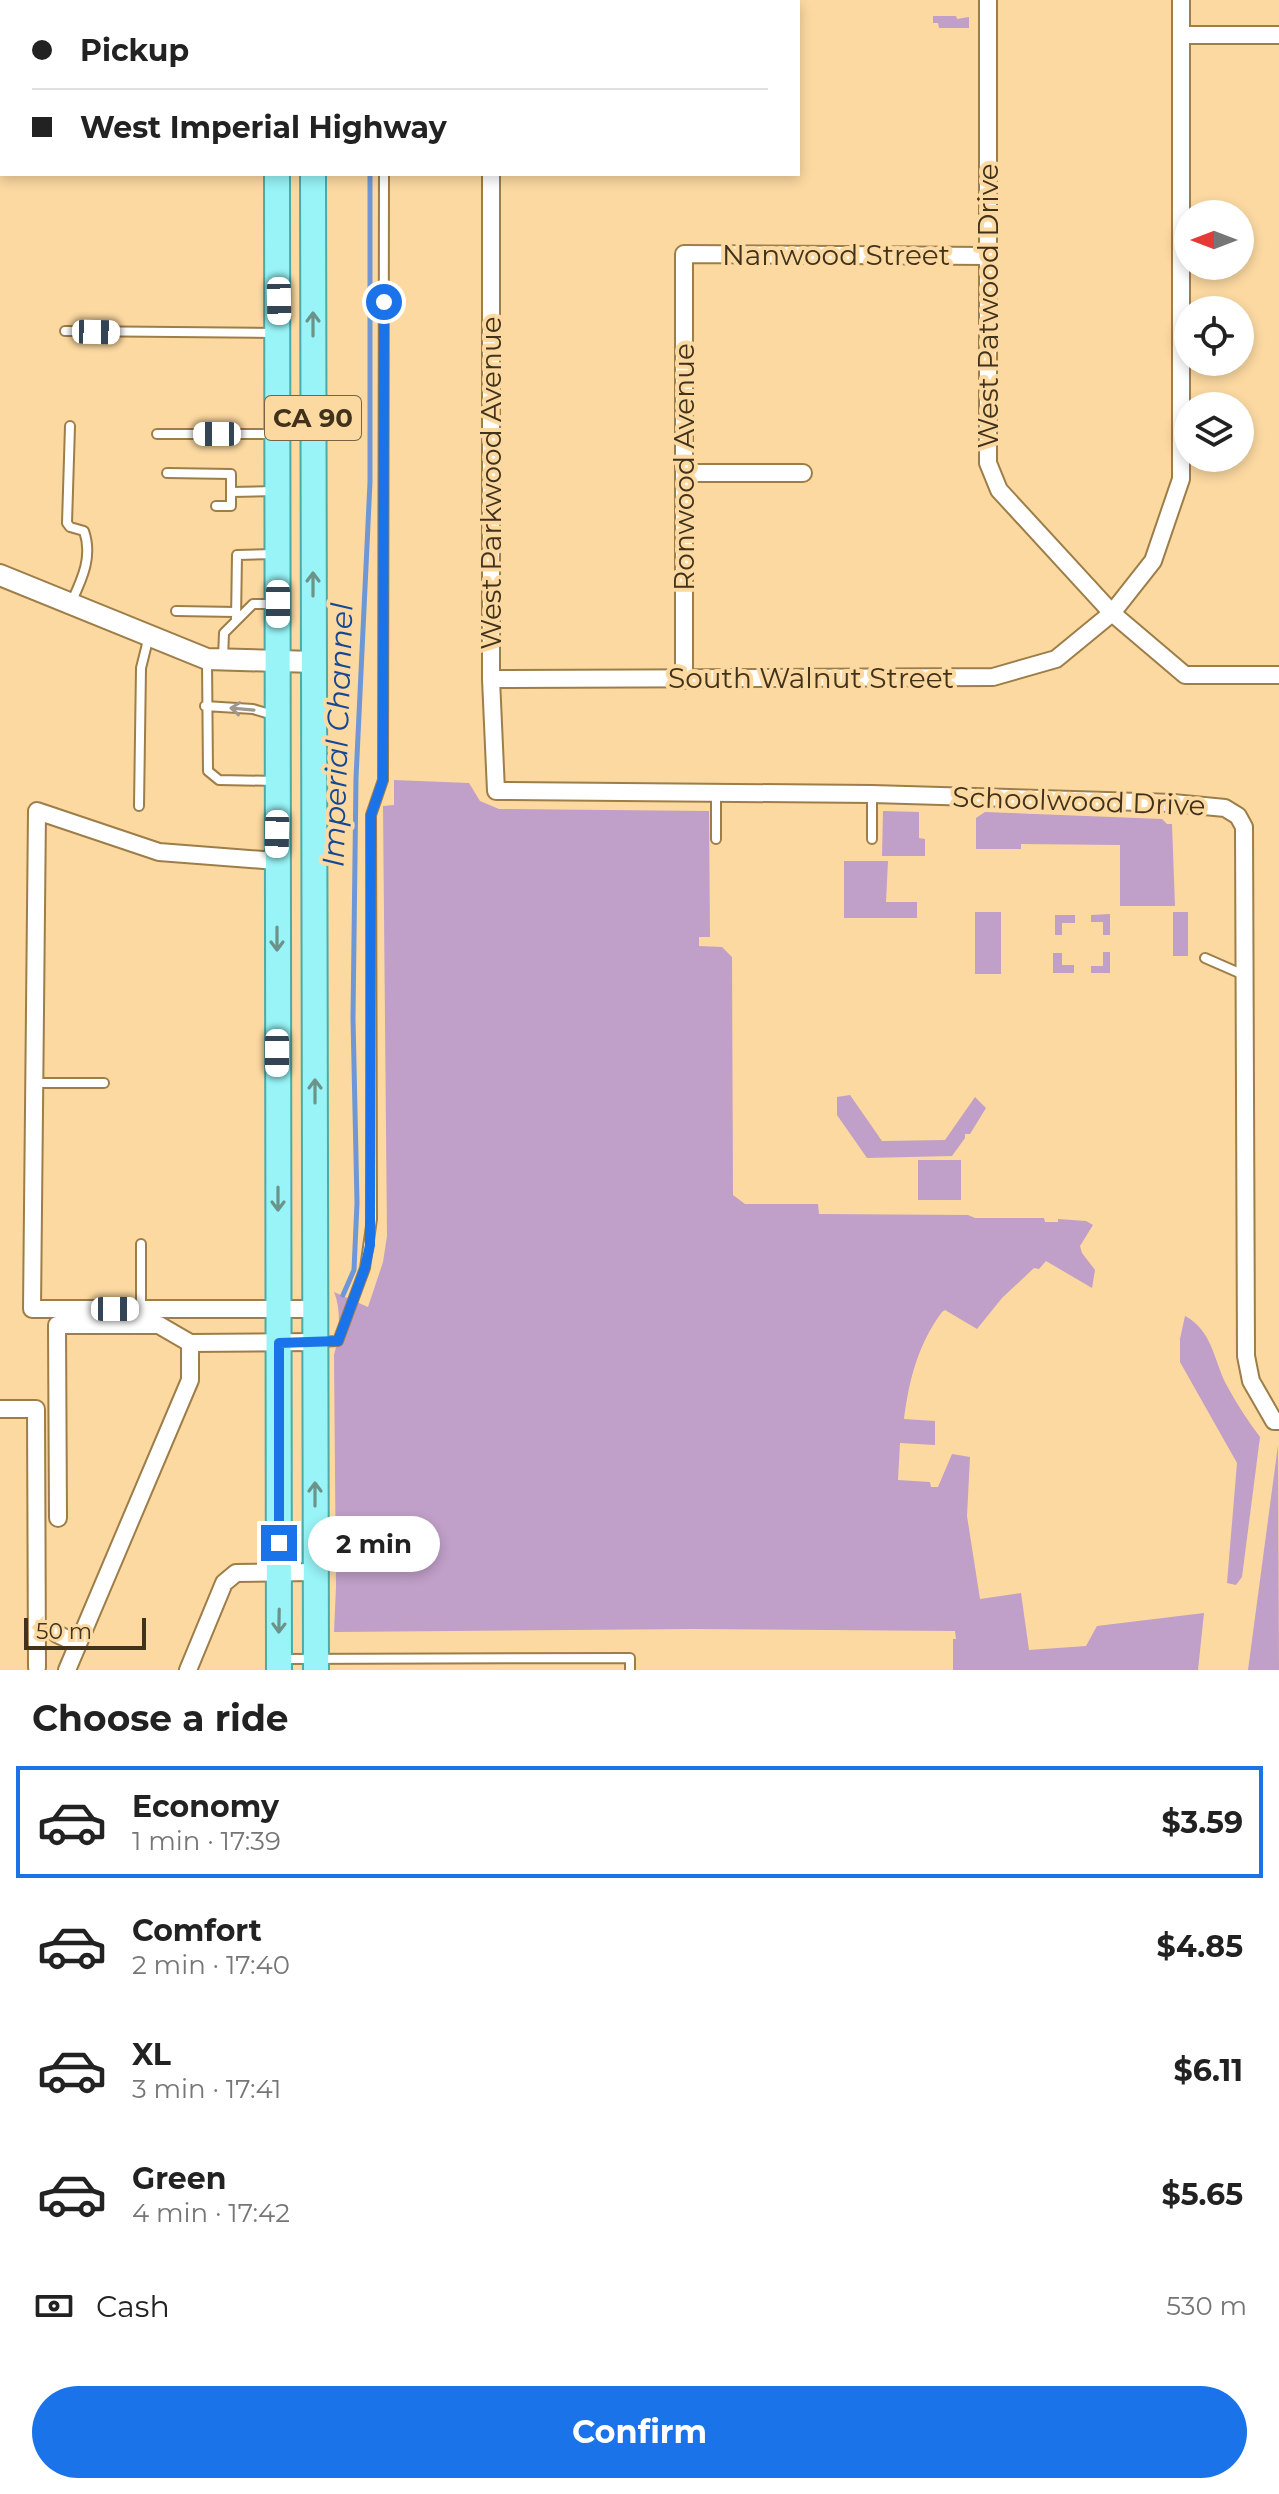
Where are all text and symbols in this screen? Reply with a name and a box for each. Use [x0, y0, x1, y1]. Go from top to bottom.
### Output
text: Pickup [80, 32, 189, 69]
text: West Imperial Highway [80, 109, 447, 146]
street label: West Patwood Drive [971, 163, 1005, 449]
north arrow [1174, 200, 1254, 280]
map controls [1174, 200, 1254, 472]
street label: Nanwood Street [722, 238, 950, 272]
car [267, 277, 291, 325]
route start [366, 284, 402, 320]
button: locate [1174, 296, 1254, 376]
one-way arrow [305, 311, 321, 338]
street label: West Parkwood Avenue [474, 316, 508, 650]
car [72, 320, 120, 344]
street label: Ronwood Avenue [667, 343, 701, 591]
button: layers [1174, 392, 1254, 472]
road number: CA 90 [265, 396, 361, 440]
car [193, 422, 241, 446]
one-way arrow [305, 571, 321, 598]
car [266, 580, 290, 628]
water label: Imperial Channel [314, 602, 361, 868]
street label: South Walnut Street [668, 661, 954, 695]
one-way arrow [229, 701, 256, 716]
street label: Schoolwood Drive [952, 780, 1206, 822]
car [265, 810, 289, 858]
one-way arrow [269, 925, 285, 952]
car [265, 1029, 289, 1077]
one-way arrow [307, 1078, 322, 1105]
one-way arrow [270, 1185, 286, 1212]
car [91, 1297, 139, 1321]
one-way arrow [307, 1481, 323, 1508]
callout: 2 min [307, 1515, 439, 1571]
route end [261, 1525, 297, 1561]
text: 2 min [336, 1528, 412, 1560]
one-way arrow [271, 1607, 287, 1634]
scale bar [24, 1614, 146, 1650]
text: 50 m [36, 1618, 92, 1645]
text: Choose a ride [32, 1696, 289, 1740]
icon: car [36, 1786, 108, 1858]
text: Economy [132, 1788, 279, 1825]
text: $3.59 [1161, 1804, 1243, 1841]
text: 1 min · 17:39 [132, 1825, 281, 1857]
icon: car [36, 1910, 108, 1982]
text: Comfort [132, 1912, 262, 1949]
text: $4.85 [1156, 1928, 1243, 1965]
text: 2 min · 17:40 [132, 1949, 290, 1981]
icon: car [36, 2034, 108, 2106]
text: XL [132, 2036, 171, 2073]
text: $6.11 [1174, 2052, 1243, 2089]
text: 3 min · 17:41 [132, 2073, 281, 2105]
icon: car [36, 2158, 108, 2230]
text: Green [132, 2160, 226, 2197]
text: $5.65 [1162, 2176, 1243, 2213]
text: 4 min · 17:42 [132, 2197, 290, 2229]
icon: cash [32, 2284, 76, 2328]
text: Cash [96, 2288, 170, 2325]
text: 530 m [1166, 2290, 1247, 2322]
button: Confirm [32, 2386, 1247, 2478]

